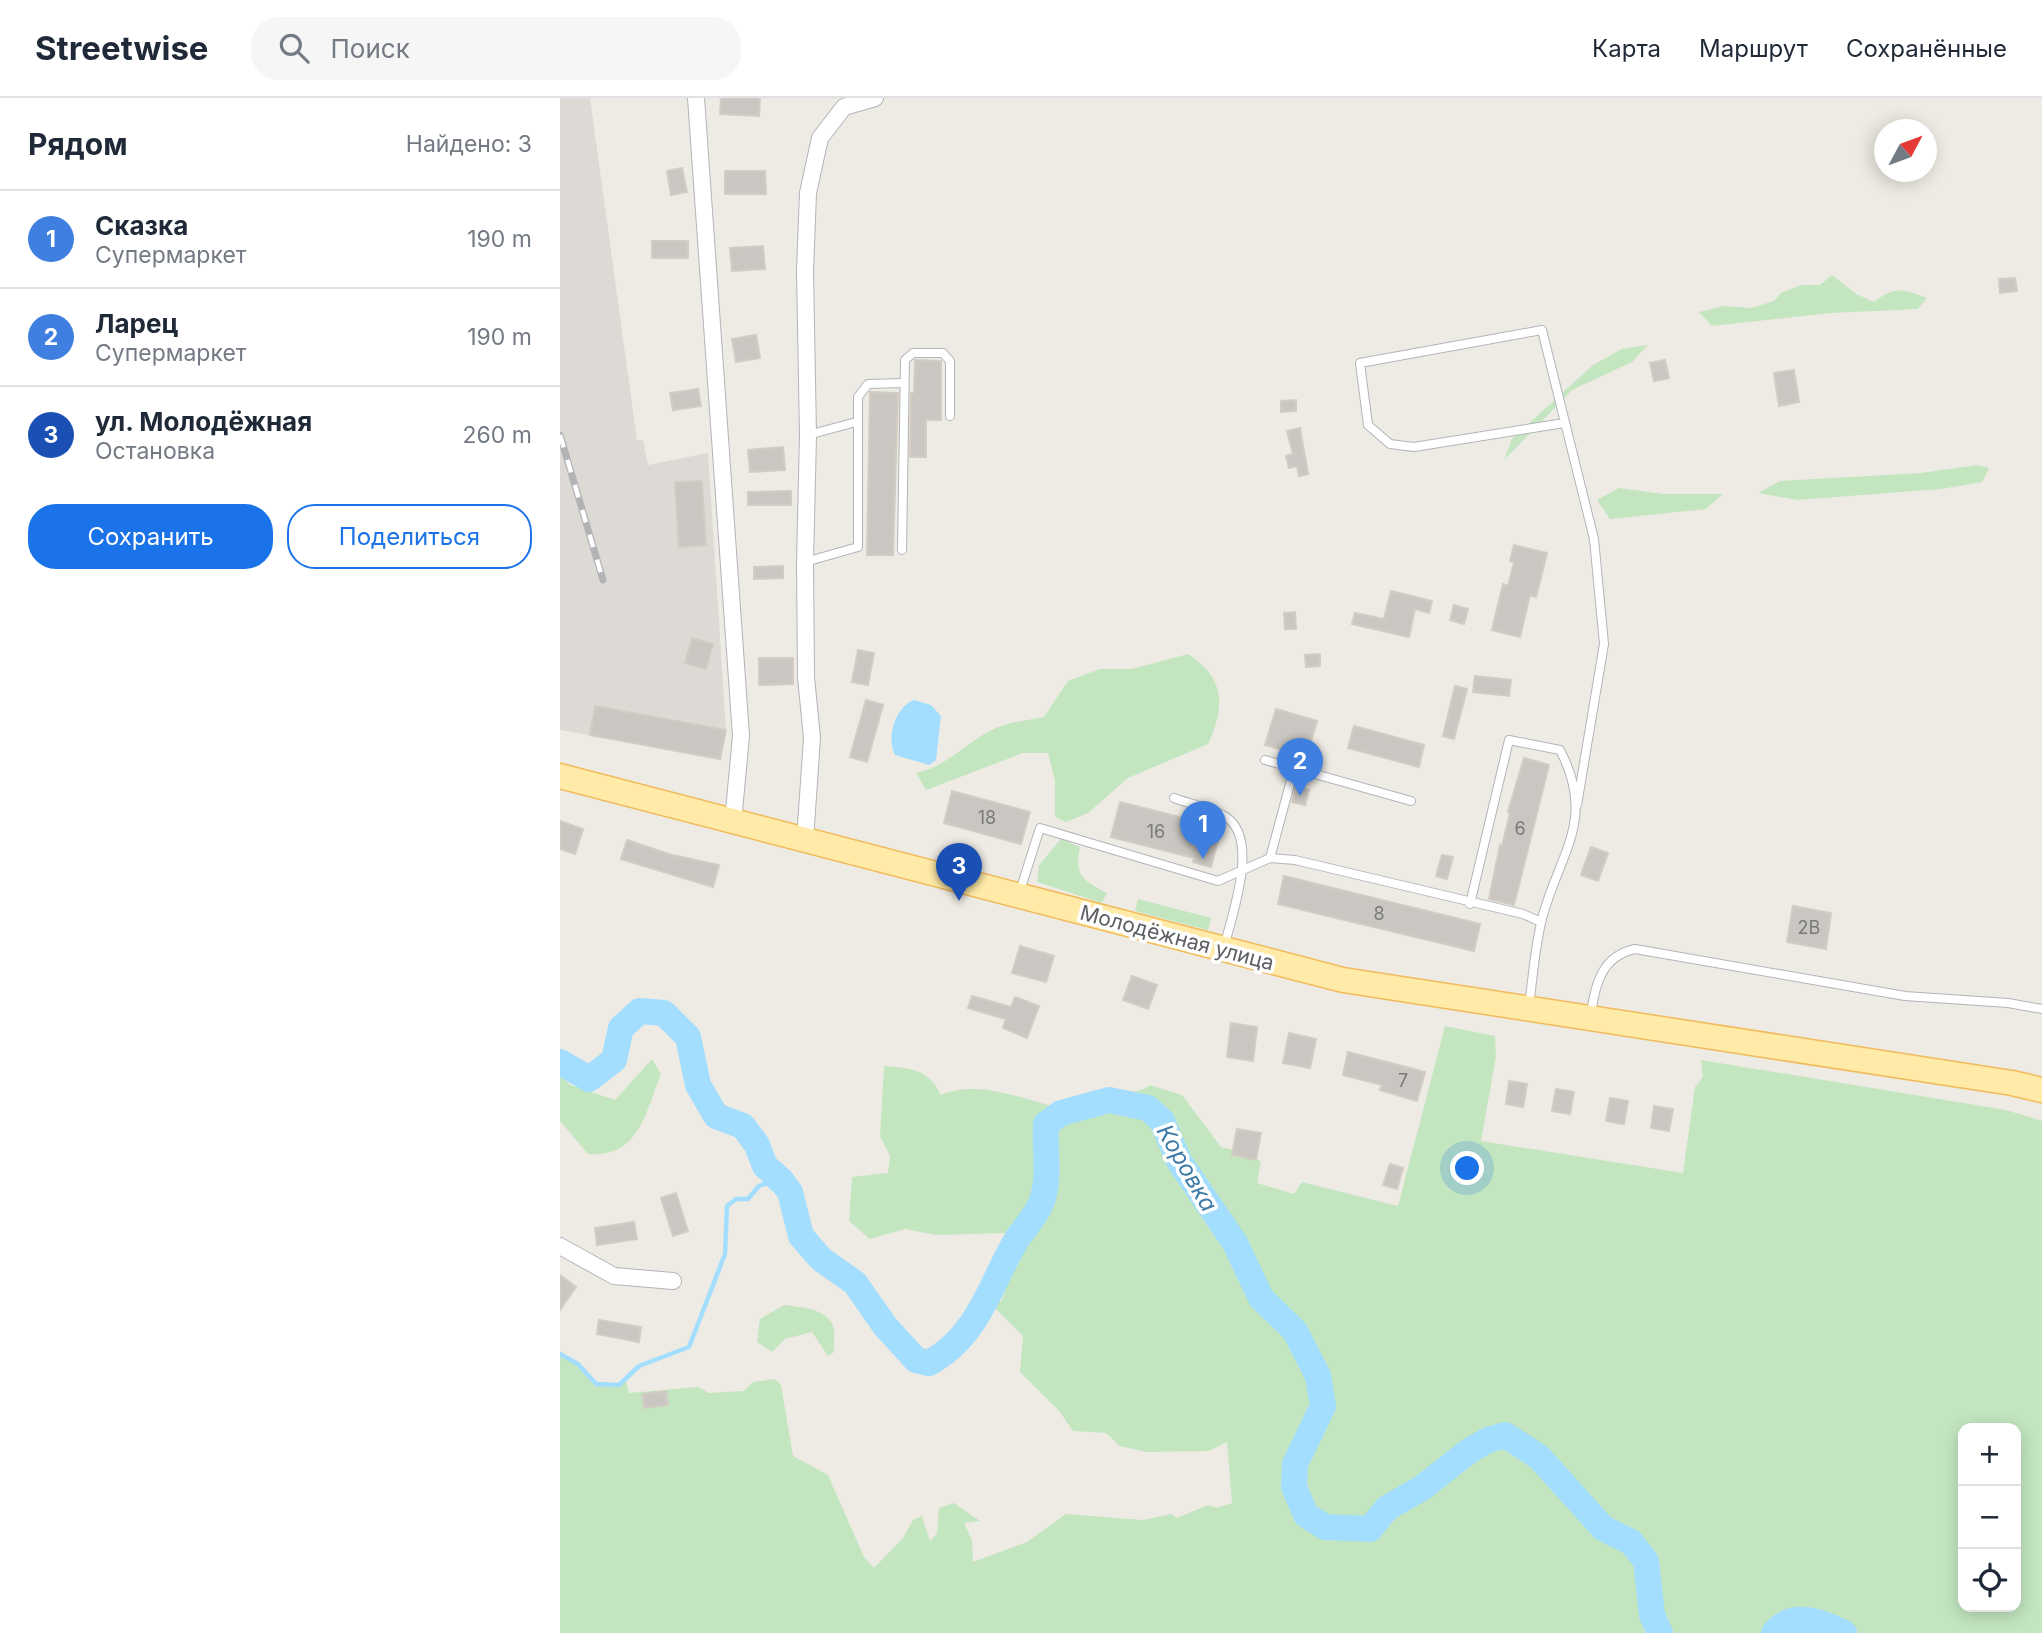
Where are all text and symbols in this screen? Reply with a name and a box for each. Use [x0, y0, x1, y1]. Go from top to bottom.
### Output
search box [251, 17, 741, 80]
text: Streetwise [35, 28, 209, 68]
icon: search [275, 29, 313, 67]
text: Поиск [331, 33, 410, 64]
text: Карта [1592, 34, 1661, 63]
text: Маршрут [1699, 34, 1808, 63]
text: Сохранённые [1846, 34, 2007, 63]
north arrow [1874, 119, 1937, 182]
text: Рядом [28, 126, 128, 162]
text: Найдено: 3 [406, 130, 532, 158]
text: Сказка [95, 210, 188, 241]
text: 1 [46, 225, 56, 253]
text: 190 m [467, 225, 532, 253]
text: Супермаркет [95, 241, 247, 269]
text: Ларец [95, 308, 179, 339]
text: 2 [44, 323, 58, 351]
text: 190 m [467, 323, 532, 351]
text: Супермаркет [95, 339, 247, 367]
text: ул. Молодёжная [95, 406, 312, 437]
text: 3 [44, 421, 58, 449]
text: 260 m [463, 421, 532, 449]
text: Остановка [95, 437, 215, 465]
button: Сохранить [28, 504, 273, 569]
button: Поделиться [287, 504, 532, 569]
pin: 2 [1277, 738, 1323, 796]
pin: 1 [1180, 801, 1226, 859]
house number: 18 [978, 807, 996, 828]
house number: 6 [1514, 818, 1526, 839]
house number: 16 [1147, 821, 1165, 842]
pin: 3 [936, 843, 982, 901]
street label: Молодёжная улица [1077, 900, 1277, 975]
house number: 8 [1373, 903, 1385, 924]
house number: 2В [1798, 917, 1820, 938]
house number: 7 [1398, 1070, 1408, 1091]
water label: Коровка [1151, 1119, 1223, 1217]
your location [1450, 1151, 1484, 1185]
map controls [1958, 1423, 2021, 1612]
button: + [1958, 1423, 2021, 1486]
button: − [1958, 1486, 2021, 1549]
button: locate [1958, 1549, 2021, 1612]

